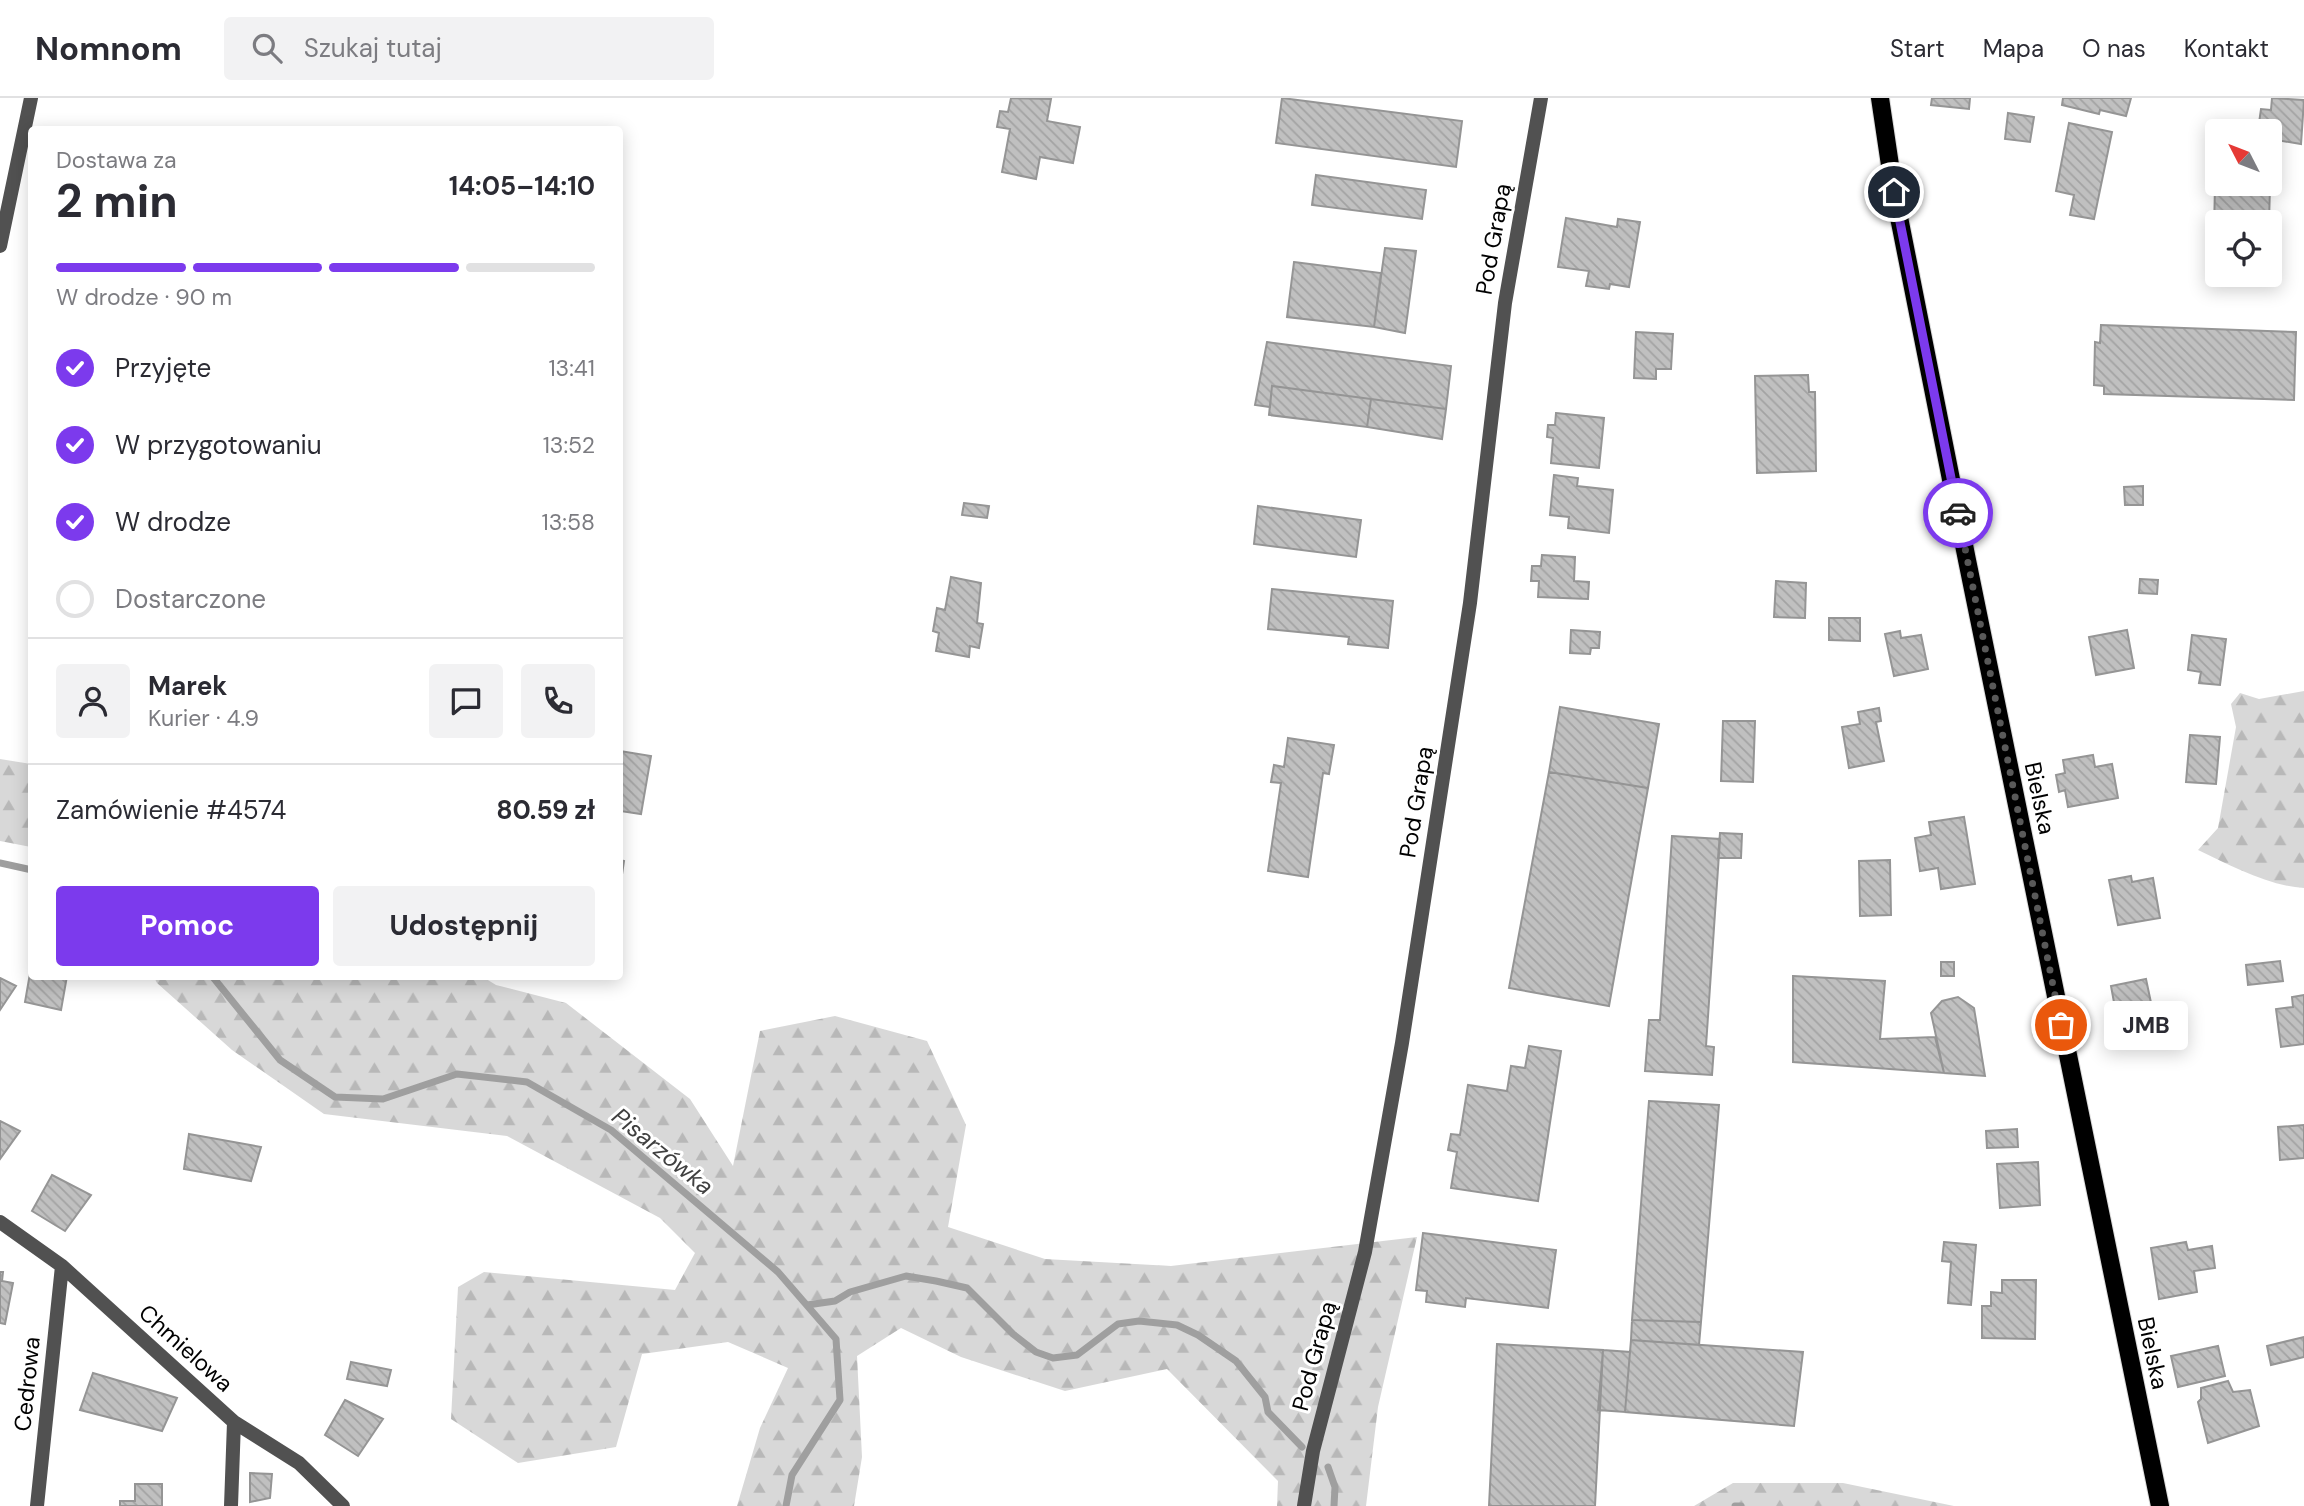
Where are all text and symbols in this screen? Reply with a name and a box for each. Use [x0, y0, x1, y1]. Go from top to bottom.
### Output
search box [224, 17, 714, 80]
text: Nomnom [35, 27, 182, 70]
icon: search [248, 29, 286, 67]
text: Szukaj tutaj [304, 31, 442, 65]
text: Start [1890, 33, 1945, 64]
text: Mapa [1983, 33, 2044, 64]
text: O nas [2082, 33, 2146, 64]
text: Kontakt [2184, 33, 2269, 64]
north arrow [2205, 119, 2282, 196]
map controls [2205, 119, 2282, 287]
text: Dostawa za [56, 145, 177, 175]
pin [1864, 162, 1924, 222]
text: 14:05–14:10 [449, 169, 595, 203]
text: 2 min [56, 171, 178, 231]
icon: home [1875, 173, 1913, 211]
street label: Pod Grapą [1468, 181, 1518, 297]
button: locate [2205, 210, 2282, 287]
text: W drodze · 90 m [56, 282, 232, 312]
icon: check [56, 349, 94, 387]
text: Przyjęte [115, 351, 211, 385]
text: 13:41 [548, 353, 595, 383]
icon: check [56, 426, 94, 464]
text: W przygotowaniu [115, 428, 322, 462]
text: 13:52 [543, 430, 595, 460]
courier [1923, 478, 1993, 548]
icon: car [1939, 494, 1977, 532]
icon: check [56, 503, 94, 541]
text: W drodze [115, 505, 231, 539]
text: 13:58 [542, 507, 595, 537]
text: Dostarczone [115, 582, 266, 616]
button: person [56, 664, 130, 738]
button: chat [429, 664, 503, 738]
button: phone [521, 664, 595, 738]
text: Marek [148, 669, 227, 703]
text: Kurier · 4.9 [148, 703, 259, 733]
street label: Pod Grapą [1392, 744, 1440, 860]
street label: Bielska [2018, 759, 2062, 837]
text: Zamówienie #4574 [56, 793, 286, 827]
text: 80.59 zł [496, 793, 595, 827]
button: Pomoc [56, 886, 319, 966]
button: Udostępnij [333, 886, 595, 966]
pin [2031, 995, 2091, 1055]
callout: JMB [2103, 1000, 2187, 1049]
icon: bag [2042, 1006, 2080, 1044]
text: JMB [2122, 1010, 2170, 1040]
water label: Pisarzówka [606, 1100, 720, 1202]
street label: Chmielowa [133, 1298, 239, 1398]
street label: Pod Grapą [1285, 1298, 1343, 1414]
street label: Bielska [2131, 1314, 2175, 1392]
street label: Cedrowa [7, 1335, 47, 1433]

